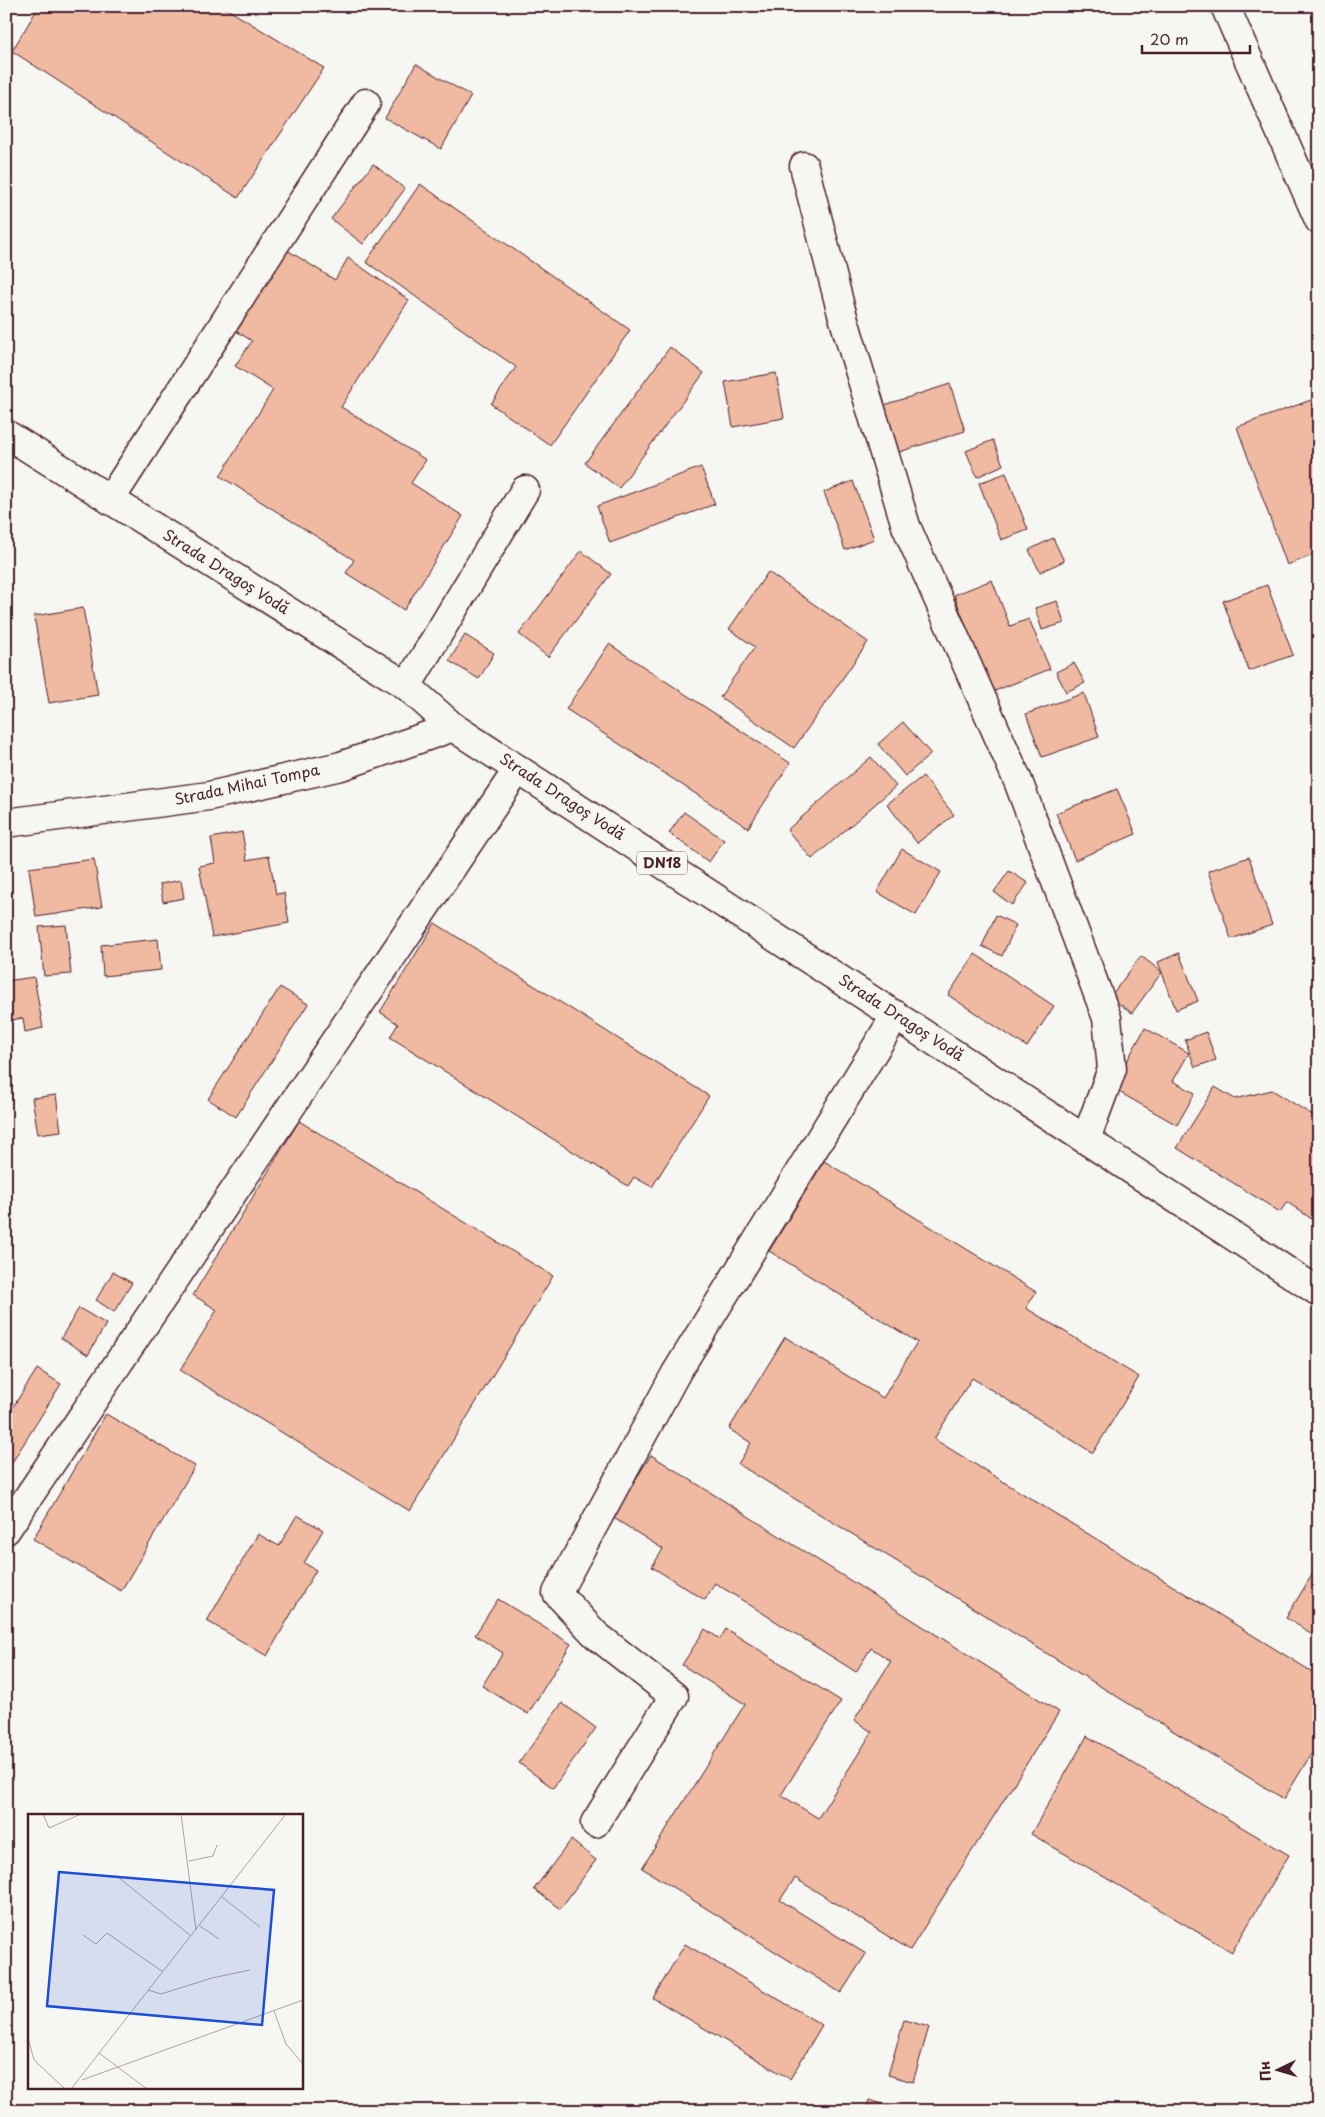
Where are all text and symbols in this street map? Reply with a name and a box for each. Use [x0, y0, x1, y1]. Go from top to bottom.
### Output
scale bar [1142, 22, 1250, 54]
text: 20 m [1150, 27, 1189, 50]
street label: Strada Dragoș Vodă [159, 522, 295, 619]
street label: Strada Dragoș Vodă [495, 746, 631, 845]
street label: Strada Mihai Tompa [172, 757, 322, 810]
road number: DN18 [637, 851, 687, 874]
street label: Strada Dragoș Vodă [834, 967, 970, 1066]
inset map [28, 1814, 302, 2090]
north arrow [1252, 2044, 1302, 2094]
text: Пн [1253, 2060, 1276, 2082]

